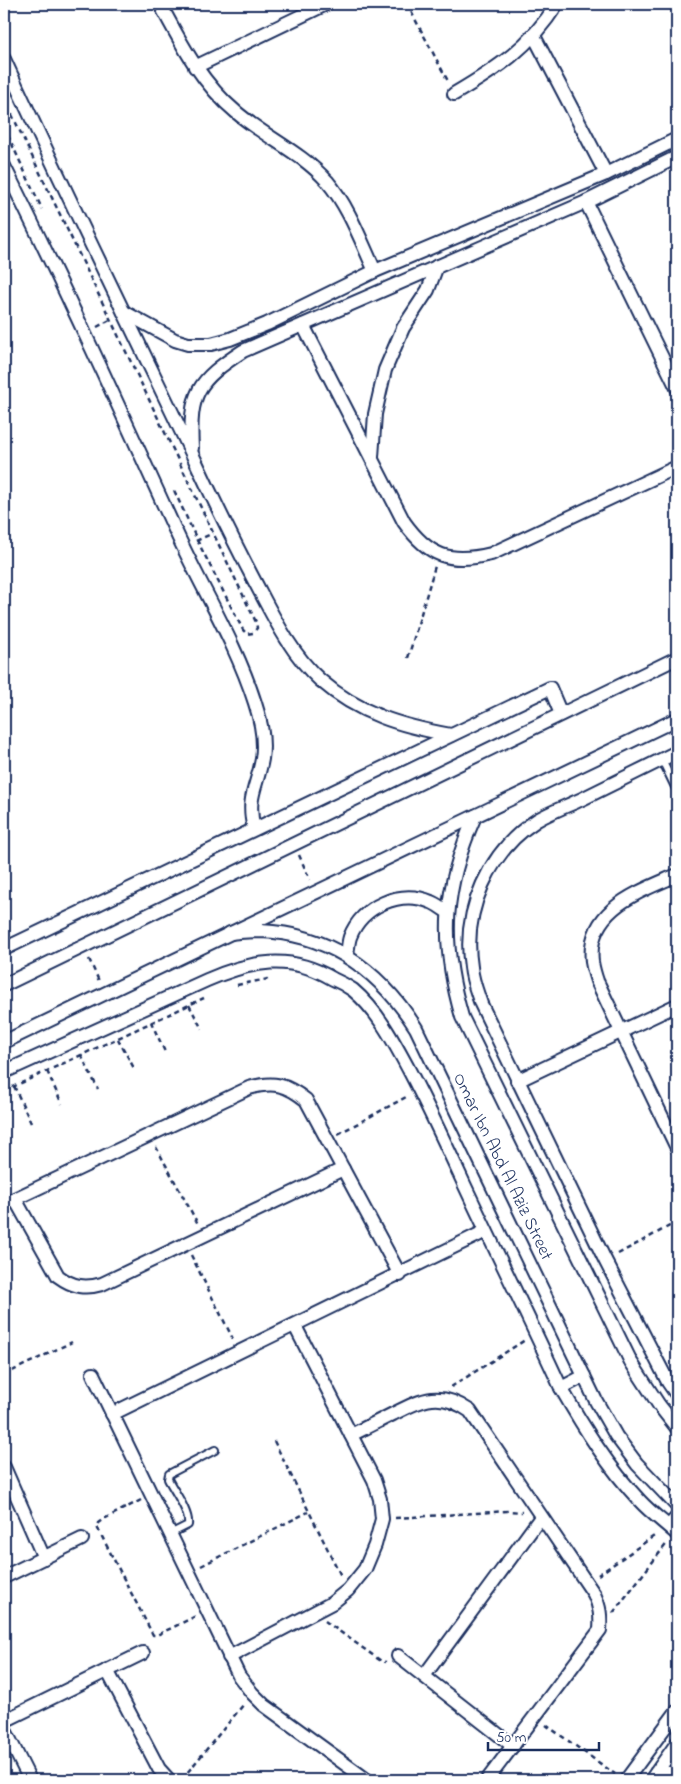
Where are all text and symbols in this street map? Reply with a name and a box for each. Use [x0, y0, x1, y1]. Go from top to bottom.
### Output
street label: Omar Ibn Abd Al Aziz Street [445, 1069, 559, 1265]
scale bar [488, 1719, 600, 1751]
text: 50 m [496, 1727, 527, 1749]

